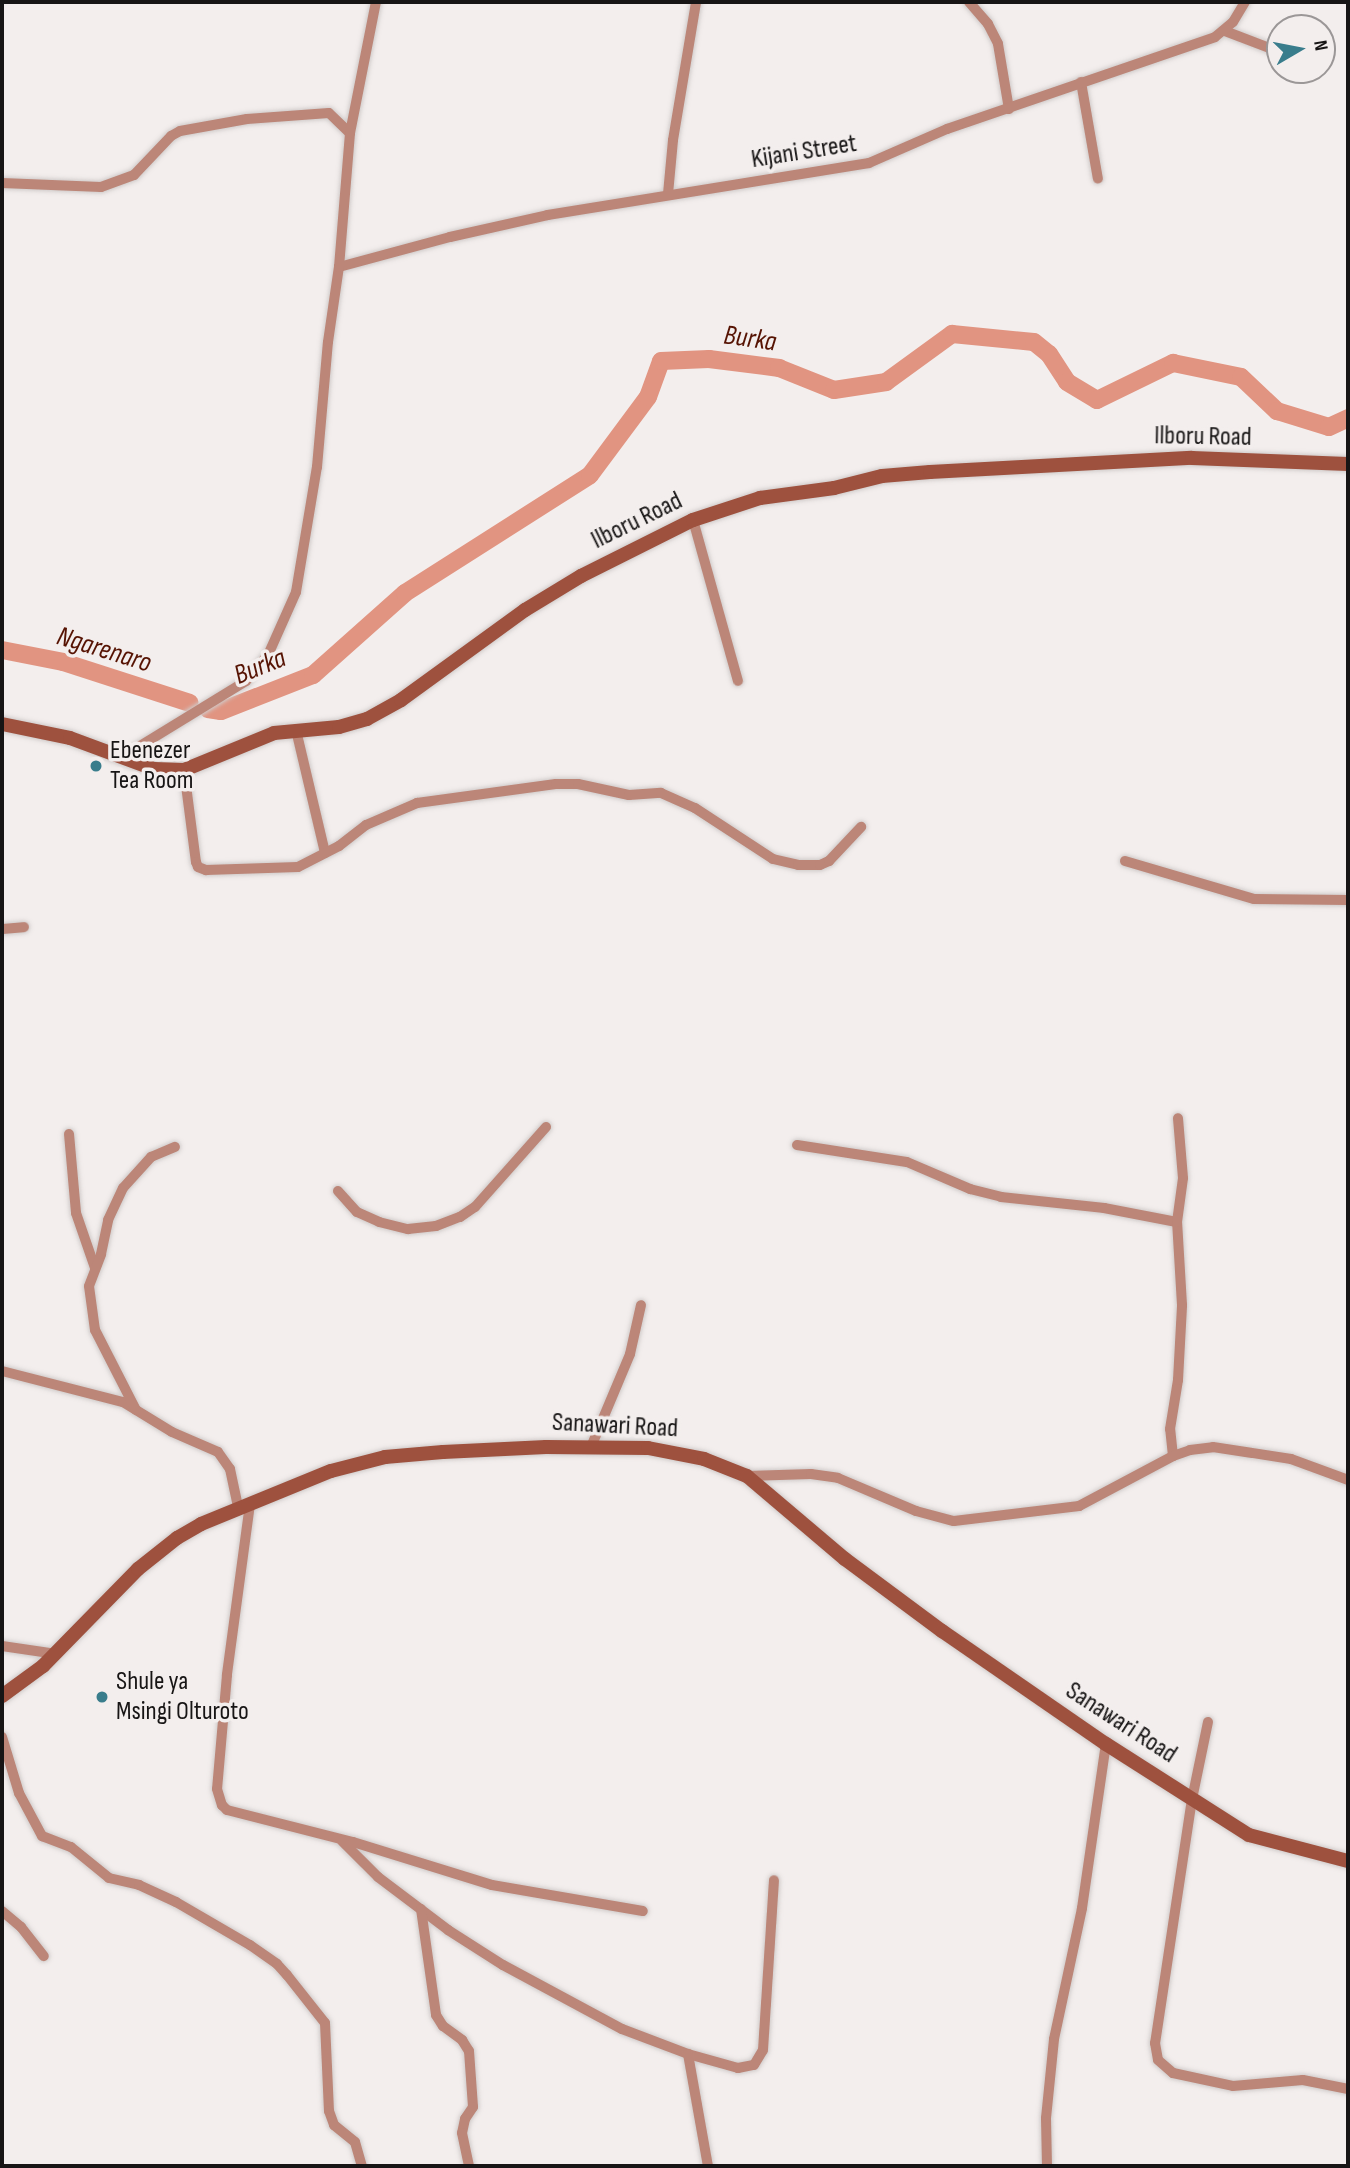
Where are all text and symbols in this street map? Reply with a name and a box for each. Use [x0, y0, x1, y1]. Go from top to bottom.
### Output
north arrow [1266, 14, 1336, 84]
text: N [1308, 39, 1332, 53]
street label: Kijani Street [749, 128, 859, 176]
water label: Burka [721, 319, 779, 359]
street label: Ilboru Road [1154, 421, 1252, 453]
street label: Ilboru Road [586, 486, 688, 556]
water label: Ngarenaro [53, 620, 155, 680]
water label: Burka [229, 642, 291, 692]
place label: Ebenezer Tea Room [110, 735, 193, 796]
marker: Ebenezer Tea Room [88, 758, 104, 774]
street label: Sanawari Road [551, 1407, 679, 1445]
place label: Shule ya Msingi Olturoto [116, 1666, 249, 1728]
street label: Sanawari Road [1060, 1676, 1182, 1770]
marker: Shule ya Msingi Olturoto [94, 1689, 110, 1705]

